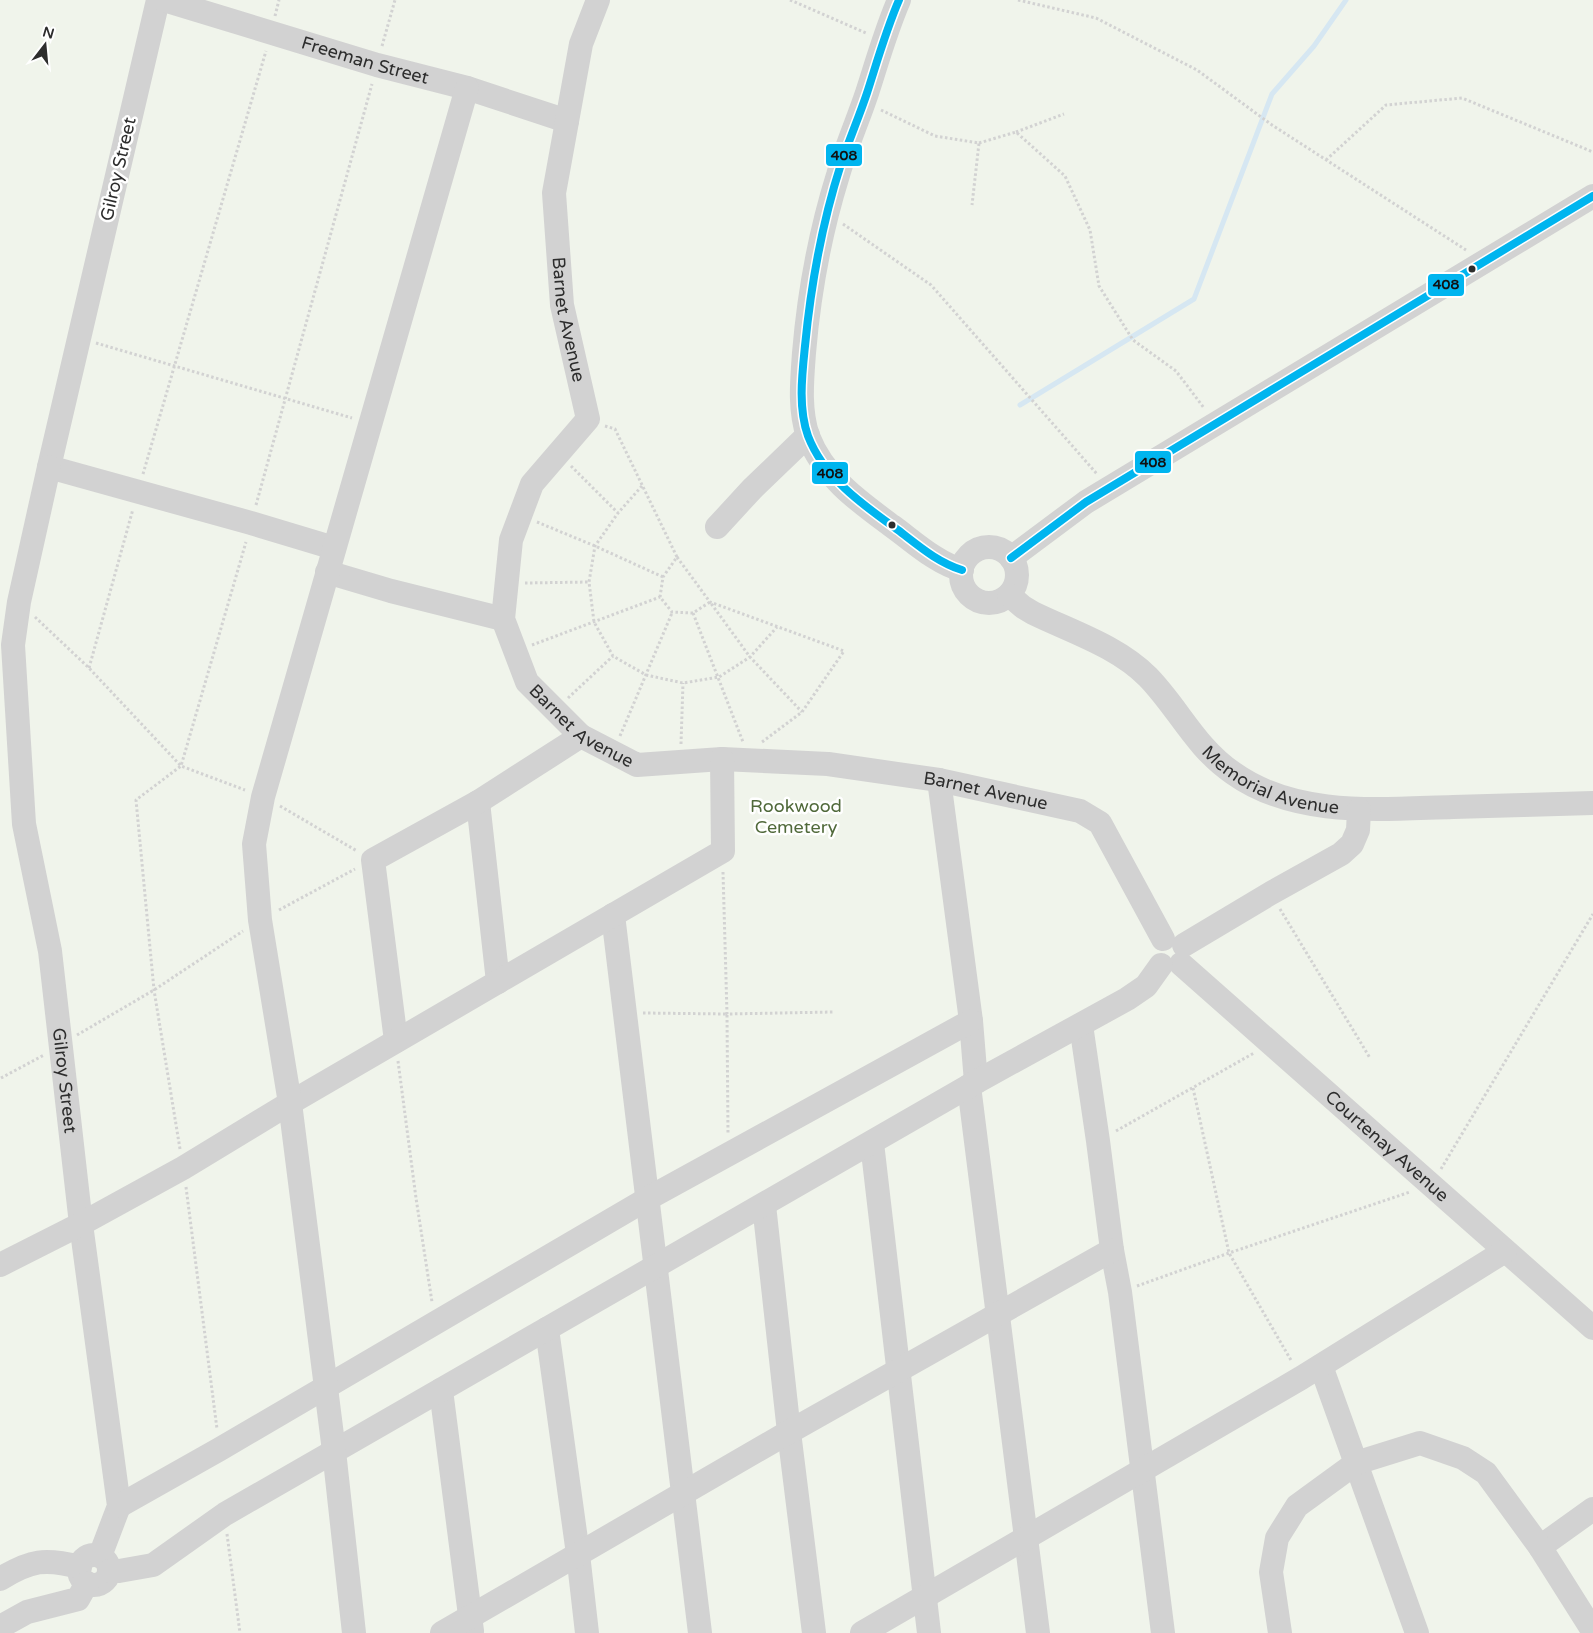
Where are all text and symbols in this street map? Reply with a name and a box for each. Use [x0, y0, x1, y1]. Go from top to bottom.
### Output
north arrow [20, 20, 70, 70]
text: N [41, 23, 56, 43]
street label: Freeman Street [299, 32, 431, 89]
street label: Gilroy Street [95, 115, 141, 223]
line badge: 408 [825, 143, 863, 167]
text: 408 [831, 147, 857, 164]
street label: Barnet Avenue [548, 256, 590, 384]
unlabelled marker [1467, 264, 1477, 274]
line badge: 408 [1427, 273, 1465, 297]
text: 408 [1433, 276, 1459, 293]
line badge: 408 [1134, 450, 1172, 474]
text: 408 [1140, 454, 1166, 471]
line badge: 408 [811, 461, 849, 485]
text: 408 [817, 465, 843, 482]
unlabelled marker [887, 520, 897, 530]
street label: Barnet Avenue [524, 679, 637, 772]
street label: Memorial Avenue [1197, 741, 1340, 819]
street label: Barnet Avenue [922, 767, 1050, 815]
park label: Rookwood Cemetery [750, 795, 842, 838]
street label: Gilroy Street [48, 1027, 82, 1134]
street label: Courtenay Avenue [1321, 1086, 1453, 1207]

